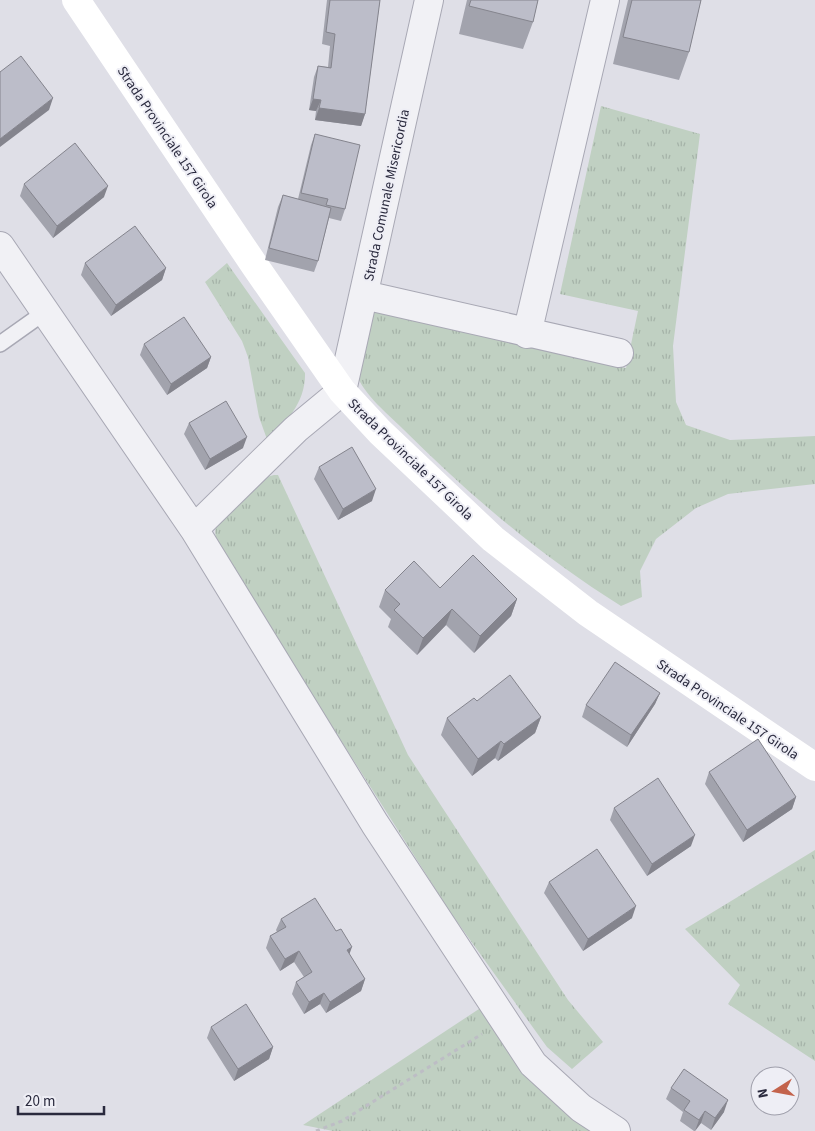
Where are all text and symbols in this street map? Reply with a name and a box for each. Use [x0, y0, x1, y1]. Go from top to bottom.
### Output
street label: Strada Provinciale 157 Girola [112, 62, 222, 213]
street label: Strada Comunale Misericordia [359, 107, 415, 283]
street label: Strada Provinciale 157 Girola [343, 394, 478, 525]
street label: Strada Provinciale 157 Girola [652, 655, 803, 765]
north arrow [750, 1066, 800, 1116]
scale bar [18, 1084, 104, 1116]
text: N [753, 1087, 774, 1100]
text: 20 m [25, 1091, 55, 1112]

